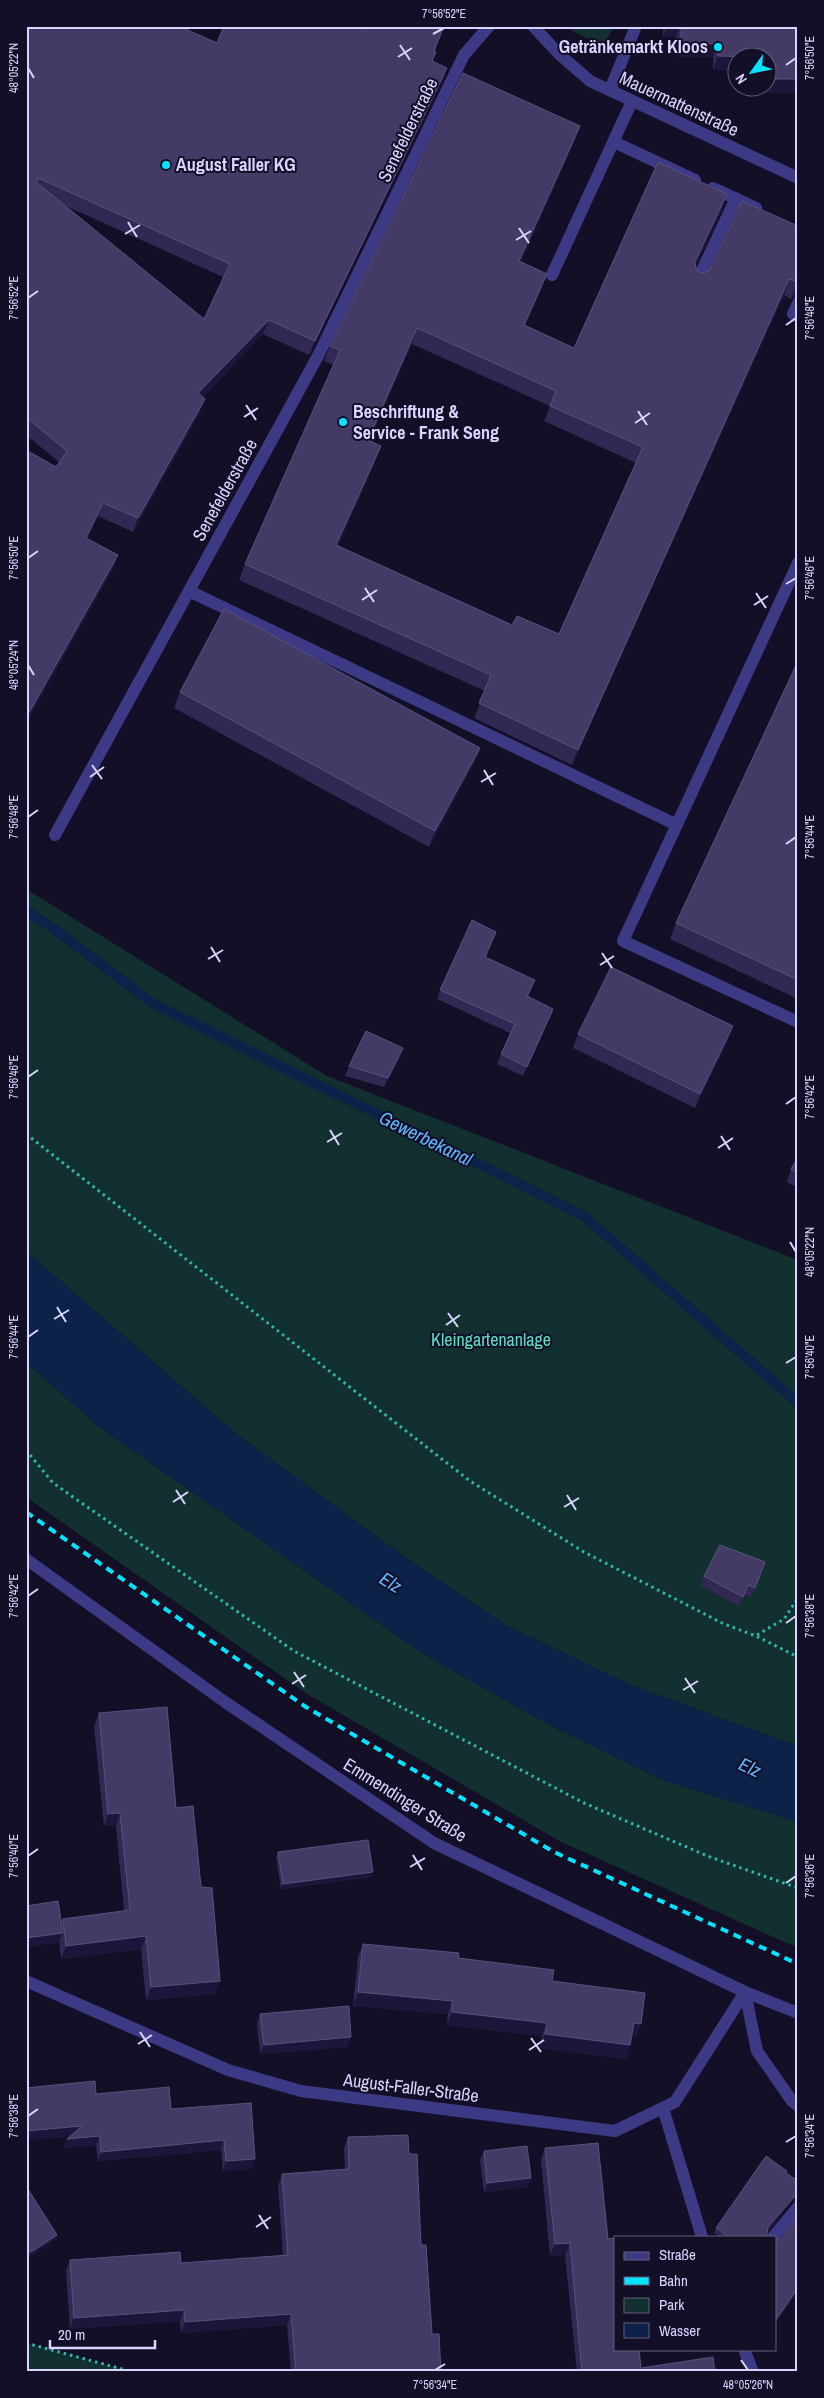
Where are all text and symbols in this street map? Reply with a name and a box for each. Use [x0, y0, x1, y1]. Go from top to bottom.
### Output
text: 7°56'52"E [422, 6, 466, 22]
place label: Getränkemarkt Kloos [559, 34, 708, 59]
text: 7°56'50"E [802, 36, 818, 80]
marker: Getränkemarkt Kloos [712, 41, 724, 53]
text: 48°05'22"N [6, 43, 22, 93]
north arrow [726, 48, 776, 98]
street label: Mauermattenstraße [616, 65, 743, 142]
text: N [731, 71, 751, 87]
street label: Senefelderstraße [371, 73, 444, 186]
place label: August Faller KG [176, 152, 296, 177]
marker: August Faller KG [160, 159, 172, 171]
text: 7°56'52"E [6, 276, 22, 320]
text: 7°56'48"E [802, 296, 818, 340]
place label: Beschriftung & Service - Frank Seng [353, 399, 499, 445]
marker: Beschriftung & Service - Frank Seng [337, 416, 349, 428]
street label: Senefelderstraße [186, 434, 263, 545]
text: 7°56'50"E [6, 536, 22, 580]
text: 7°56'46"E [802, 556, 818, 600]
text: 48°05'24"N [6, 640, 22, 690]
text: 7°56'48"E [6, 795, 22, 839]
text: 7°56'44"E [802, 815, 818, 859]
text: 7°56'46"E [6, 1055, 22, 1099]
text: 7°56'42"E [802, 1075, 818, 1119]
water label: Gewerbekanal [375, 1104, 477, 1172]
text: 48°05'22"N [802, 1227, 818, 1277]
text: 7°56'44"E [6, 1315, 22, 1359]
park label: Kleingartenanlage [431, 1327, 551, 1352]
text: 7°56'40"E [802, 1335, 818, 1379]
water label: Elz [375, 1565, 407, 1599]
text: 7°56'42"E [6, 1574, 22, 1618]
text: 7°56'38"E [802, 1594, 818, 1638]
water label: Elz [735, 1751, 765, 1783]
street label: Emmendinger Straße [339, 1752, 472, 1848]
text: 7°56'40"E [6, 1834, 22, 1878]
text: 7°56'36"E [802, 1854, 818, 1898]
street label: August-Faller-Straße [341, 2067, 480, 2108]
text: 7°56'38"E [6, 2094, 22, 2138]
text: 7°56'34"E [802, 2114, 818, 2158]
legend [614, 2236, 776, 2350]
text: Straße [659, 2244, 696, 2265]
text: Bahn [659, 2270, 688, 2291]
text: Park [659, 2294, 685, 2315]
scale bar [50, 2318, 155, 2350]
text: Wasser [659, 2320, 700, 2341]
text: 20 m [58, 2324, 85, 2345]
text: 7°56'34"E [413, 2377, 457, 2393]
text: 48°05'26"N [723, 2377, 773, 2393]

